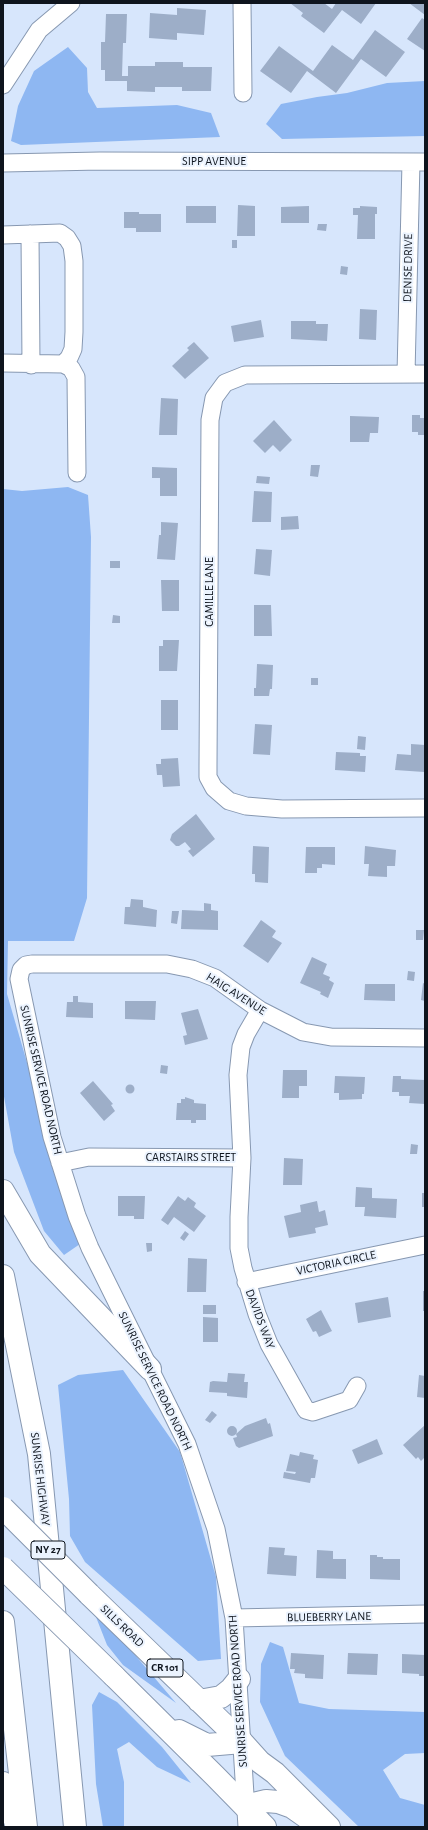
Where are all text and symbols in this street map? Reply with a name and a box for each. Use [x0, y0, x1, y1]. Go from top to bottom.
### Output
street label: SIPP AVENUE [182, 154, 246, 168]
street label: DENISE DRIVE [400, 234, 416, 302]
street label: CAMILLE LANE [202, 557, 216, 627]
street label: HAIG AVENUE [203, 970, 269, 1018]
street label: SUNRISE SERVICE ROAD NORTH [17, 1004, 65, 1156]
street label: CARSTAIRS STREET [146, 1150, 236, 1164]
street label: VICTORIA CIRCLE [295, 1248, 377, 1278]
street label: DAVIDS WAY [242, 1287, 278, 1351]
street label: SUNRISE SERVICE ROAD NORTH [115, 1309, 195, 1453]
street label: SUNRISE HIGHWAY [27, 1431, 53, 1527]
road number: NY 27 [31, 1541, 65, 1559]
street label: SILLS ROAD [97, 1602, 147, 1650]
street label: BLUEBERRY LANE [287, 1609, 371, 1625]
street label: SUNRISE SERVICE ROAD NORTH [225, 1614, 251, 1768]
road number: CR 101 [147, 1659, 183, 1677]

